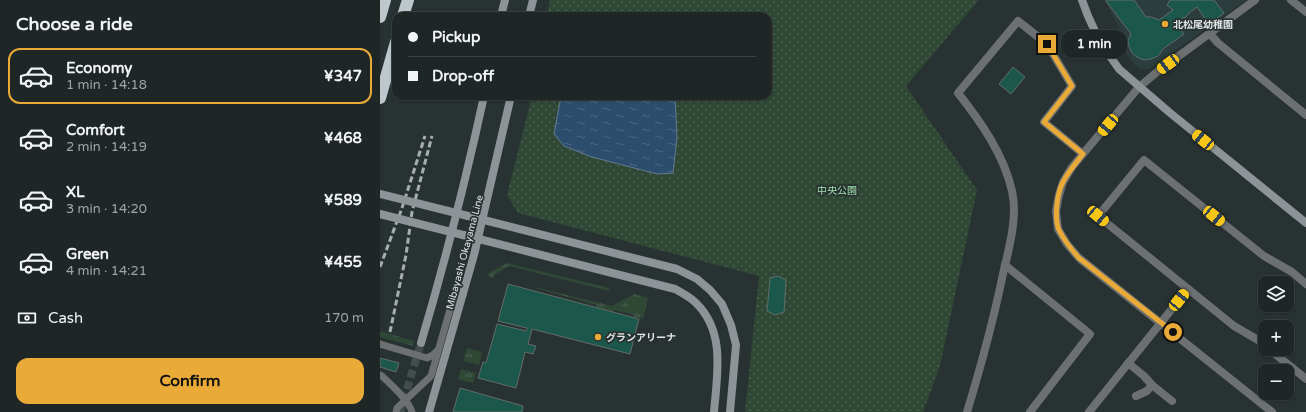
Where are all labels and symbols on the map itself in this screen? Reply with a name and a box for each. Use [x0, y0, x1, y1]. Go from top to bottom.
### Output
marker: 北松尾幼稚園 [1160, 19, 1170, 29]
place label: 北松尾幼稚園 [1173, 19, 1233, 31]
callout: 1 min [1061, 30, 1127, 58]
route end [1038, 35, 1056, 53]
car [1155, 52, 1181, 76]
car [1096, 112, 1120, 138]
car [1190, 128, 1216, 152]
park label: 中央公園 [817, 185, 857, 197]
street label: Mibayashi Okayama Line [444, 193, 486, 311]
car [1085, 204, 1111, 228]
car [1201, 204, 1227, 228]
car [1167, 287, 1191, 313]
route start [1164, 323, 1182, 341]
marker: グランアリーナ [593, 332, 603, 342]
place label: グランアリーナ [606, 332, 676, 344]

